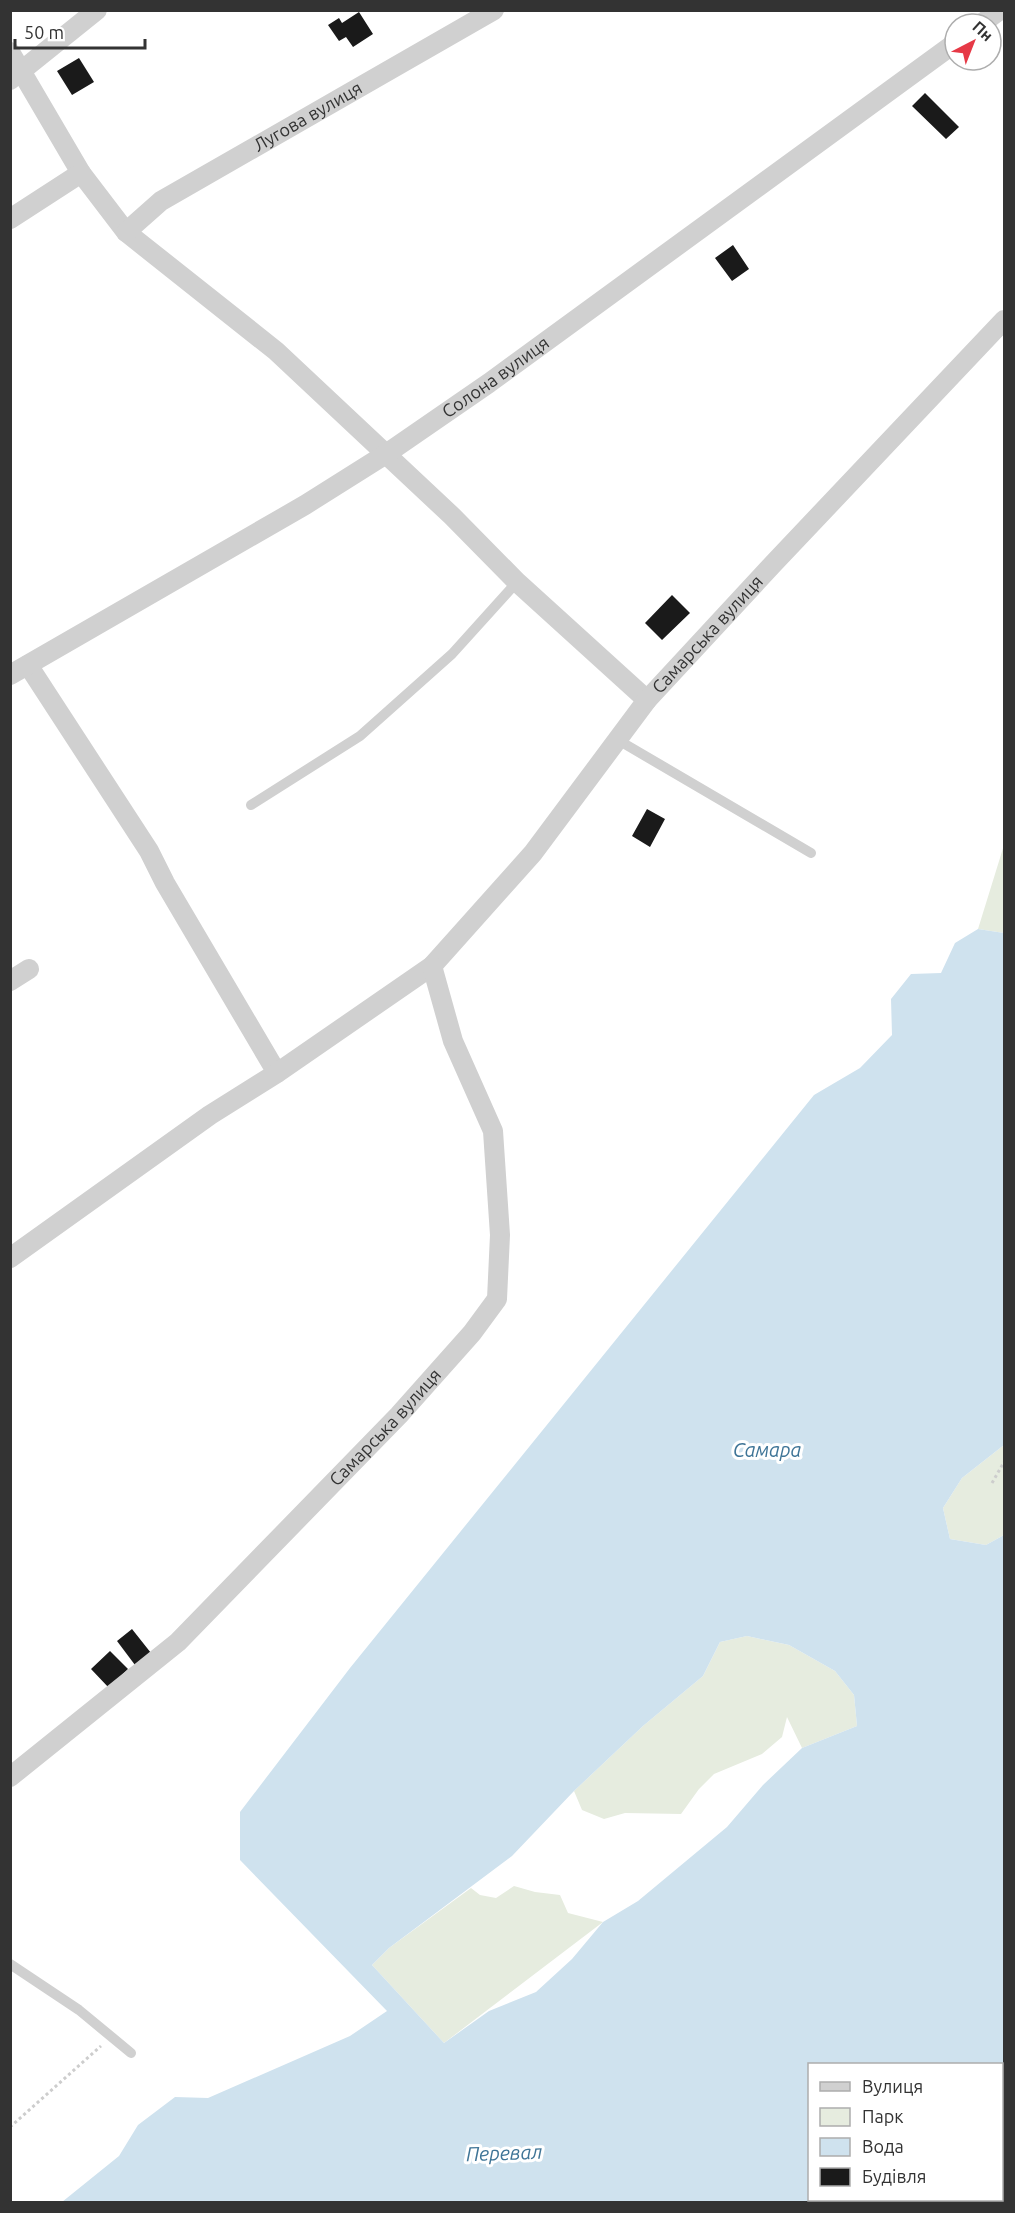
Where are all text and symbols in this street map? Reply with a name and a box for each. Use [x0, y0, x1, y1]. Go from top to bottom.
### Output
scale bar [15, 12, 146, 50]
north arrow [943, 12, 1003, 72]
text: Пн [969, 17, 997, 45]
text: 50 m [24, 22, 64, 42]
street label: Лугова вулиця [249, 77, 365, 155]
street label: Солона вулиця [438, 332, 552, 421]
street label: Самарська вулиця [648, 571, 766, 697]
street label: Самарська вулиця [325, 1364, 444, 1489]
water label: Самара [733, 1438, 801, 1461]
legend [808, 2063, 1003, 2201]
text: Вулиця [862, 2076, 923, 2096]
text: Парк [862, 2106, 903, 2126]
text: Вода [862, 2136, 904, 2156]
water label: Перевал [465, 2140, 543, 2165]
text: Будівля [862, 2166, 927, 2186]

